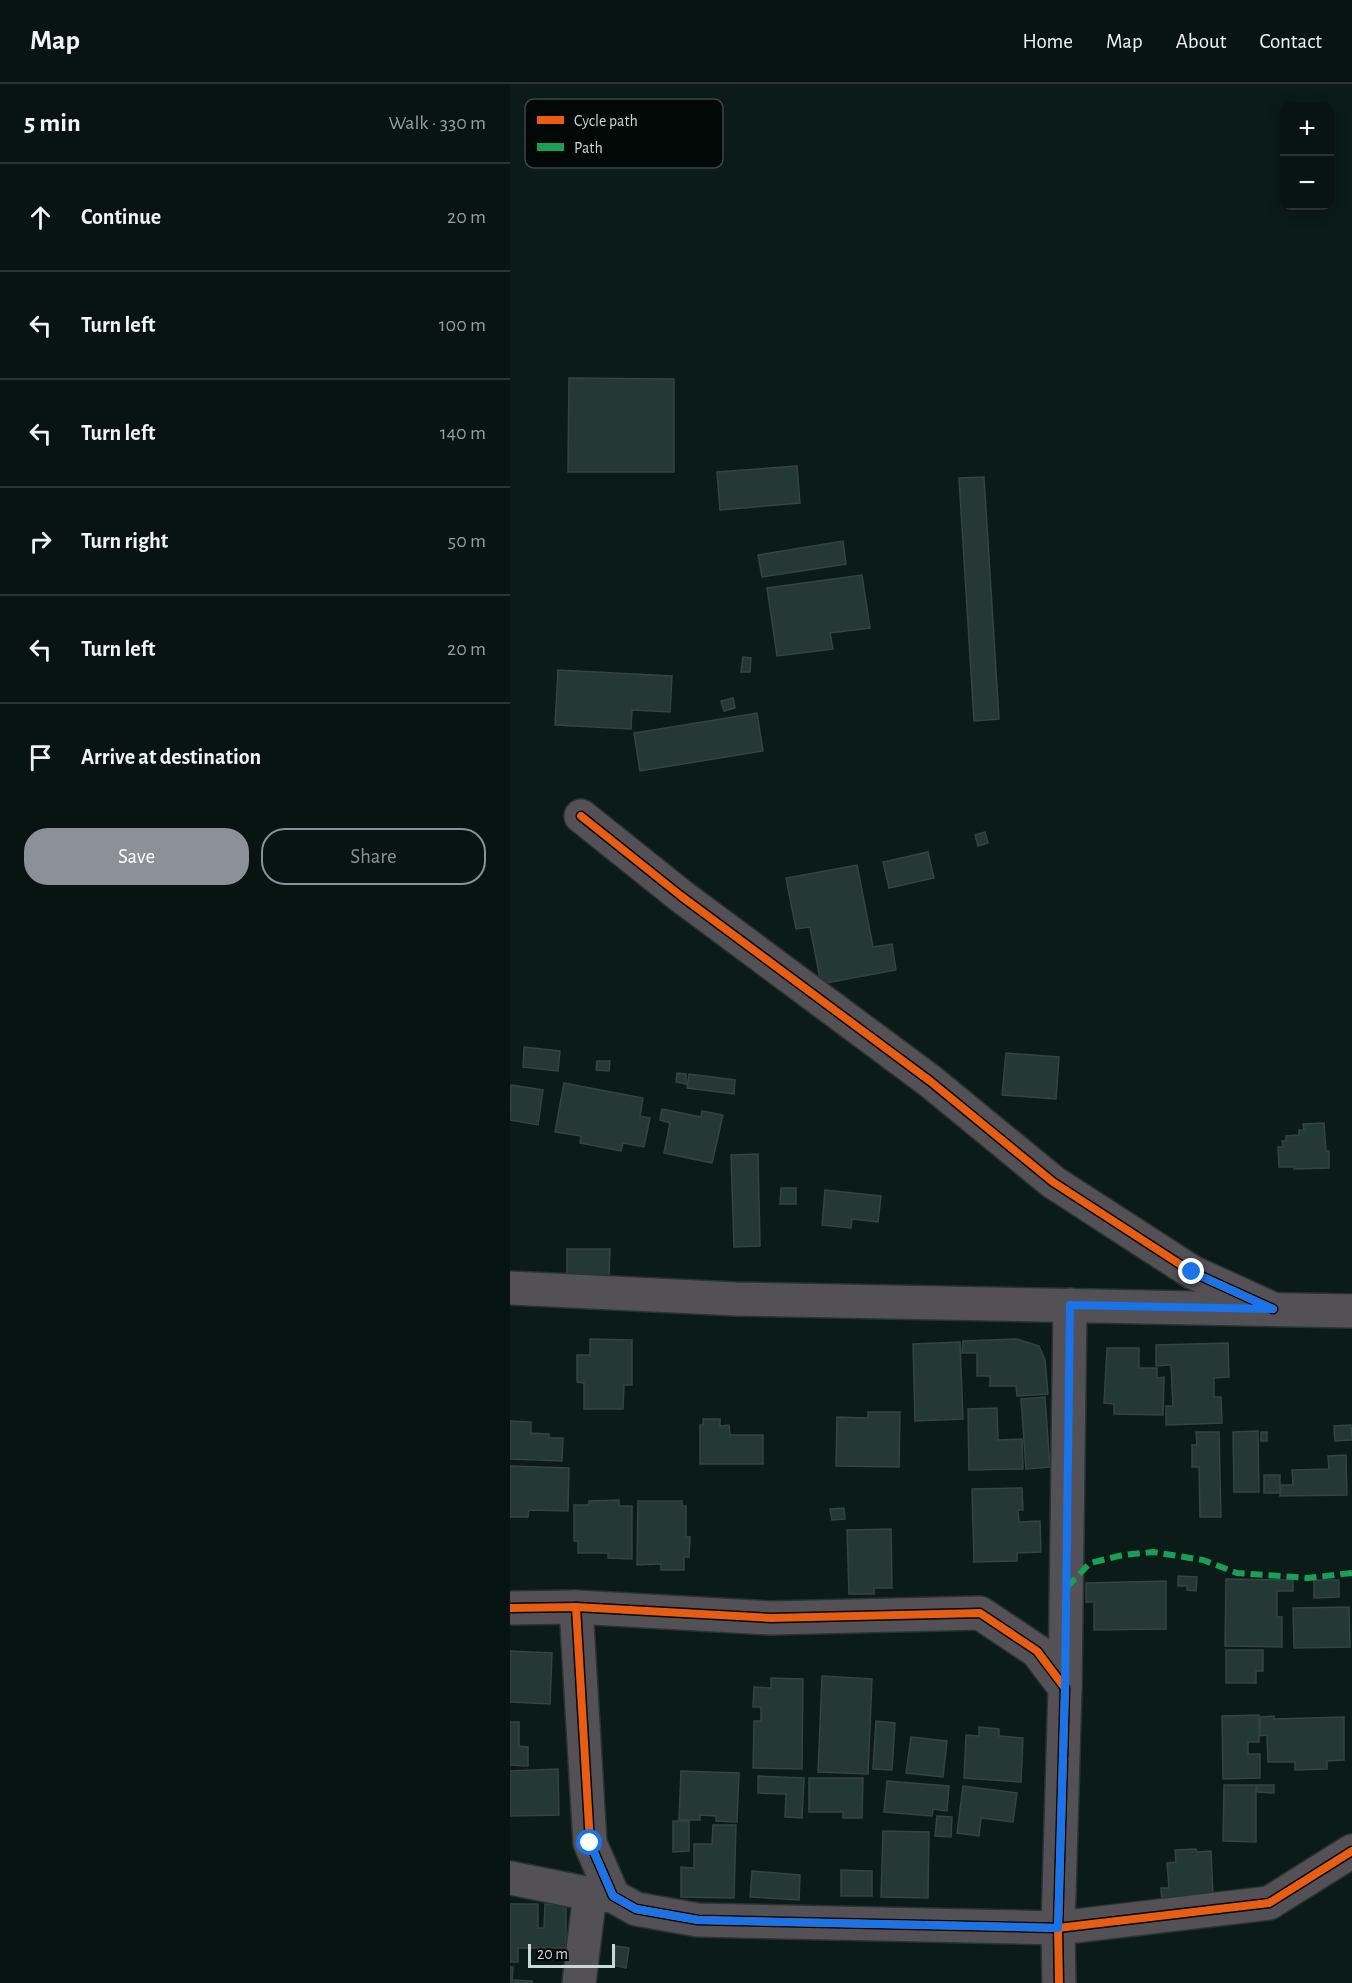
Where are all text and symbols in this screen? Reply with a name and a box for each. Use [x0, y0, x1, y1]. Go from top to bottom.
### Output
text: Map [30, 27, 80, 55]
text: Home [1022, 31, 1073, 52]
text: Map [1106, 31, 1143, 52]
text: About [1176, 31, 1226, 52]
text: Contact [1259, 31, 1322, 52]
legend [525, 99, 723, 168]
map controls [1280, 102, 1334, 210]
button: + [1280, 102, 1334, 156]
text: 5 min [24, 110, 81, 136]
text: Walk · 330 m [388, 113, 486, 133]
text: Cycle path [574, 113, 638, 130]
text: Path [574, 140, 603, 156]
button: − [1280, 156, 1334, 210]
icon: ahead [24, 201, 57, 234]
text: Continue [81, 206, 161, 228]
text: 20 m [447, 207, 486, 227]
icon: left [24, 309, 57, 342]
text: Turn left [81, 314, 155, 336]
text: 100 m [439, 315, 486, 335]
icon: left [24, 417, 57, 450]
text: Turn left [81, 422, 155, 444]
text: 140 m [440, 423, 486, 443]
icon: right [24, 525, 57, 558]
text: Turn right [81, 530, 168, 552]
text: 50 m [448, 531, 486, 551]
icon: left [24, 633, 57, 666]
text: Turn left [81, 638, 155, 660]
text: 20 m [447, 639, 486, 659]
icon: arrive [24, 741, 57, 774]
text: Arrive at destination [81, 746, 261, 768]
button: Save [24, 828, 249, 885]
button: Share [261, 828, 486, 885]
route end [1178, 1258, 1204, 1284]
route start [576, 1829, 602, 1855]
scale bar [528, 1941, 615, 1968]
text: 20 m [537, 1946, 568, 1962]

